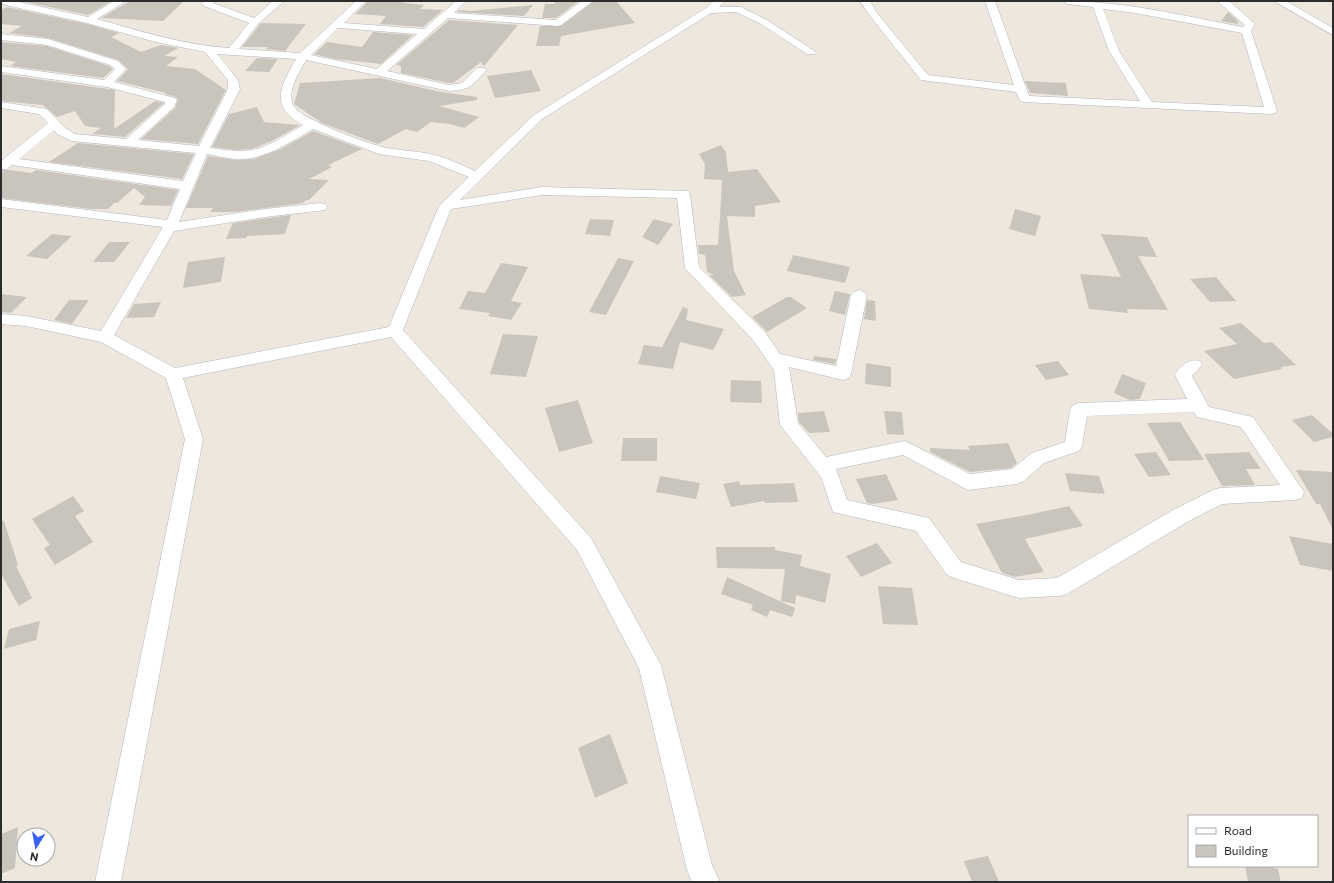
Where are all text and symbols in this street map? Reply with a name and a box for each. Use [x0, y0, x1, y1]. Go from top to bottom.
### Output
legend [1188, 815, 1318, 867]
text: Road [1224, 823, 1252, 837]
north arrow [16, 827, 56, 867]
text: Building [1224, 843, 1268, 857]
text: N [29, 850, 39, 864]

